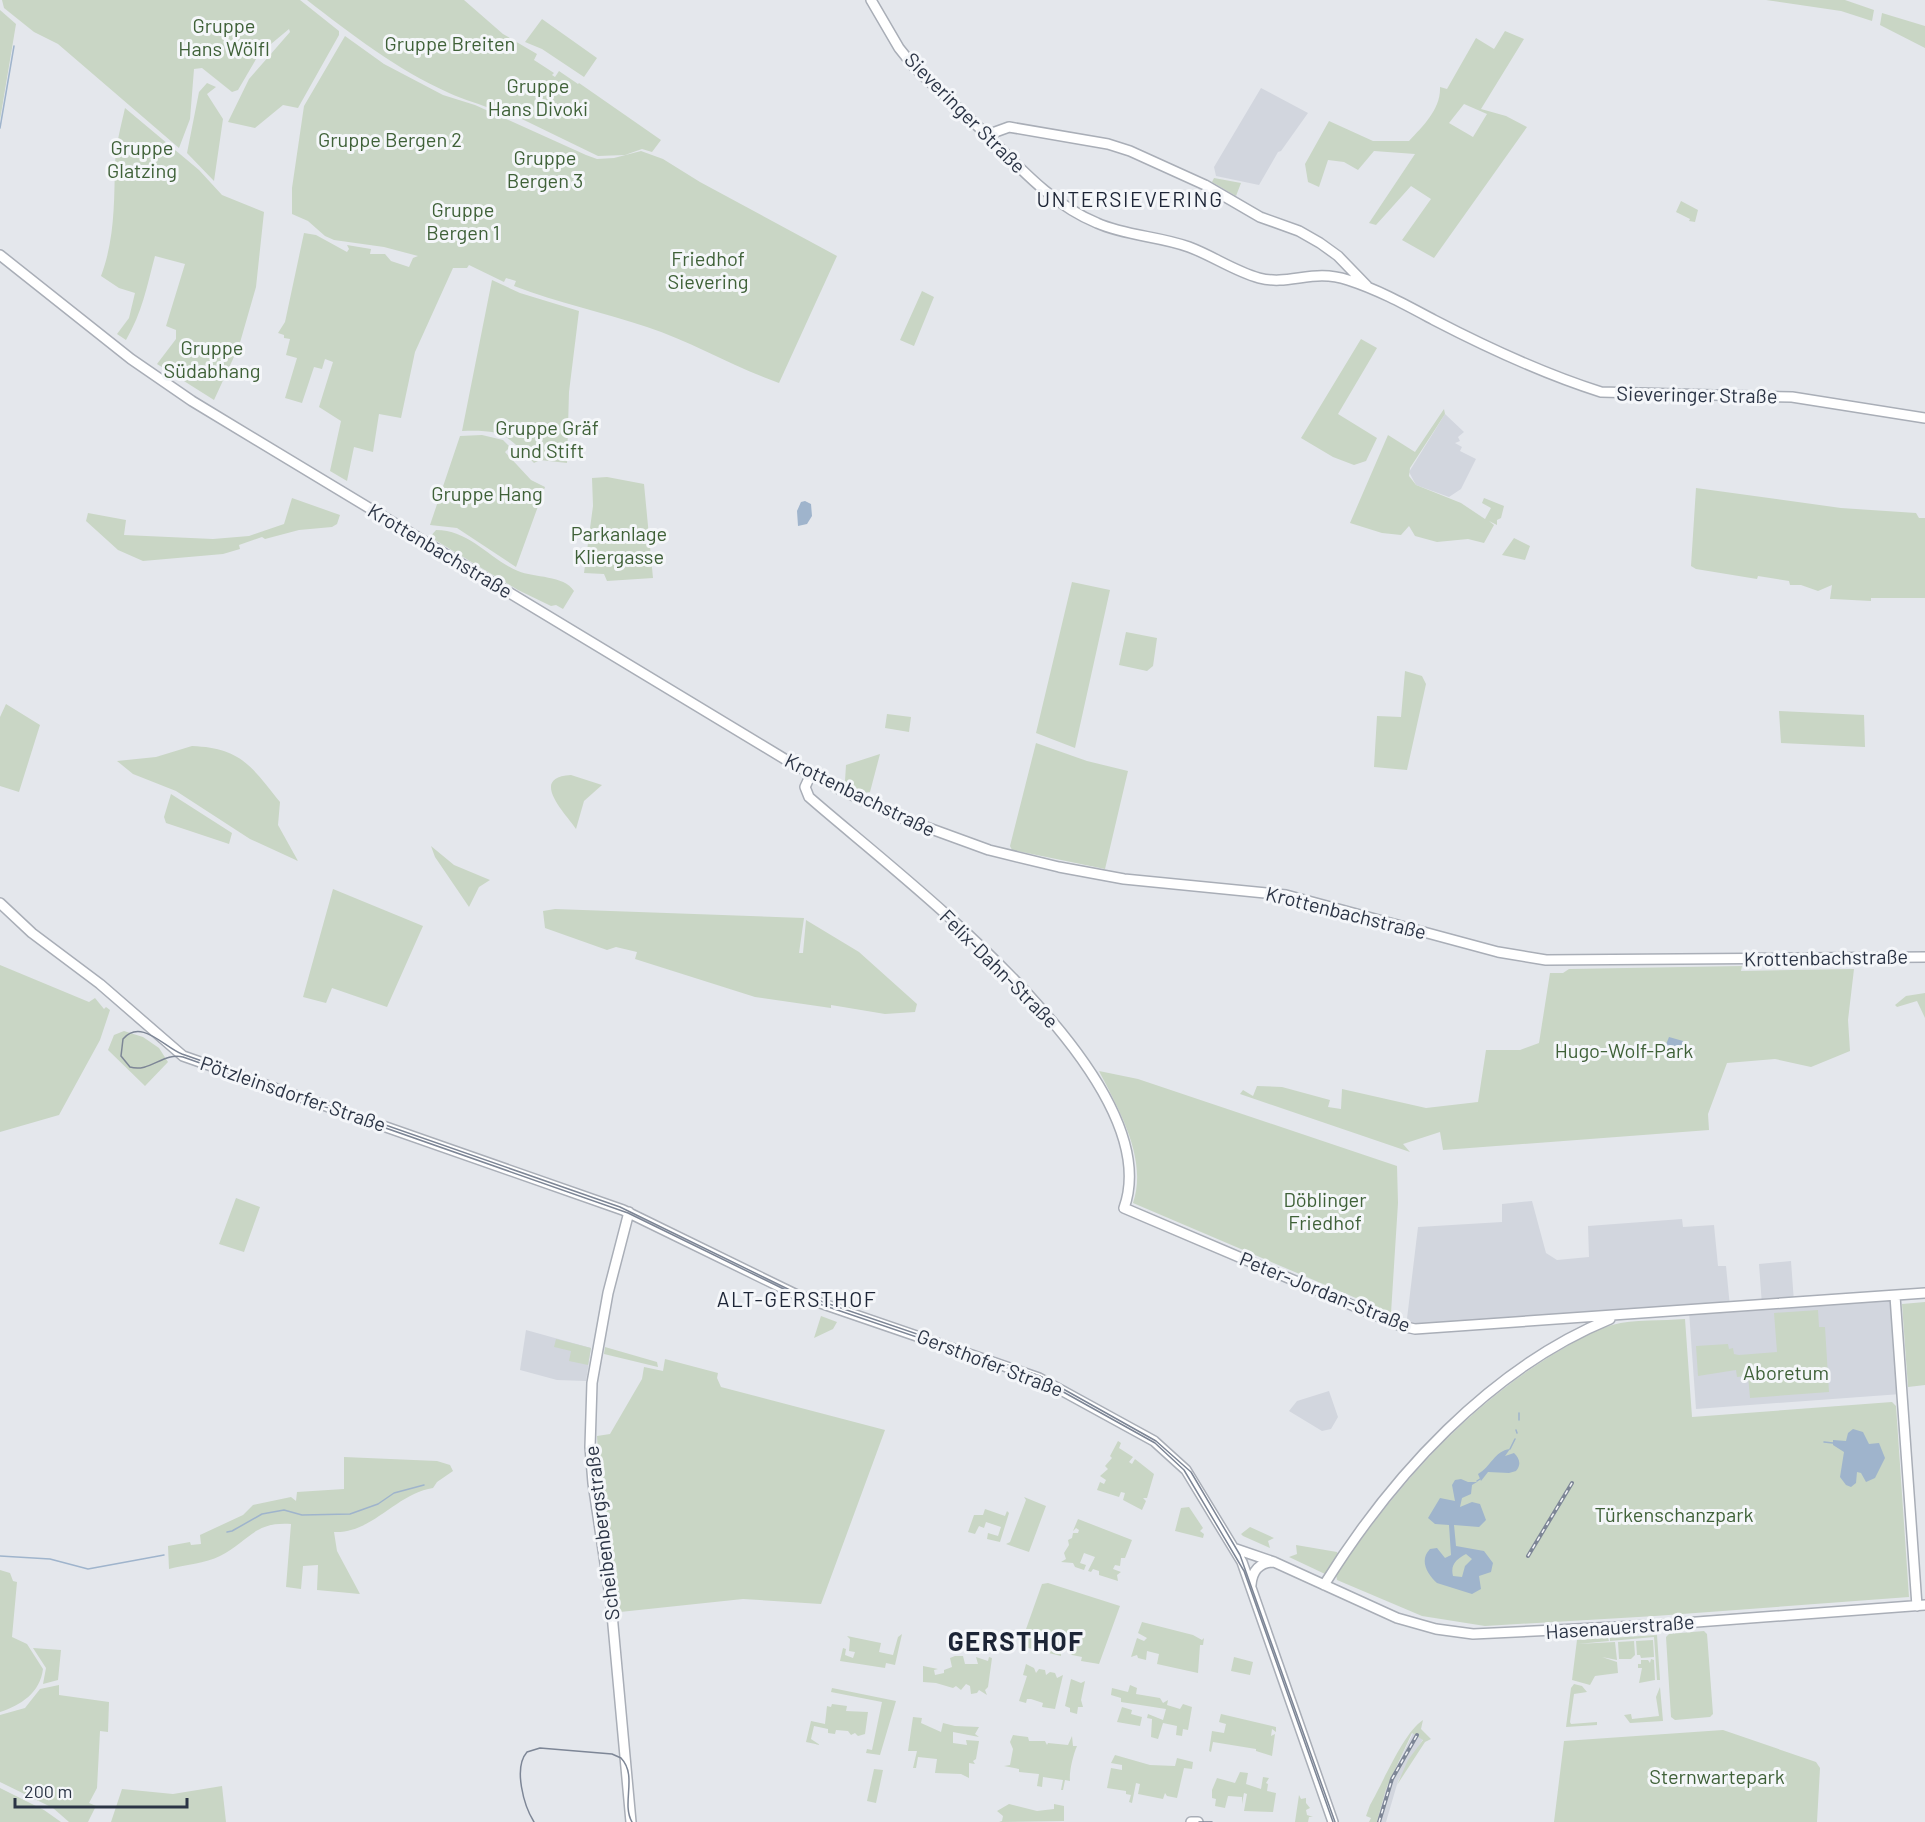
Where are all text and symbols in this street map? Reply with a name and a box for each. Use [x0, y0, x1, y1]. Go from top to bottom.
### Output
park label: Gruppe Hans Wölfl [178, 13, 270, 60]
park label: Gruppe Breiten [385, 31, 515, 55]
street label: Sieveringer Straße [900, 47, 1031, 178]
park label: Gruppe Hans Divoki [488, 73, 588, 120]
park label: Gruppe Bergen 2 [318, 127, 462, 151]
park label: Gruppe Glatzing [107, 135, 177, 182]
park label: Gruppe Bergen 3 [507, 145, 583, 192]
district label: UNTERSIEVERING [1036, 186, 1224, 211]
park label: Gruppe Bergen 1 [426, 197, 500, 244]
park label: Friedhof Sievering [668, 246, 748, 293]
park label: Gruppe Südabhang [164, 335, 260, 382]
street label: Sieveringer Straße [1616, 381, 1778, 407]
park label: Gruppe Gräf und Stift [495, 415, 599, 462]
park label: Gruppe Hang [431, 481, 543, 505]
street label: Krottenbachstraße [364, 498, 517, 603]
park label: Parkanlage Kliergasse [571, 521, 667, 568]
street label: Krottenbachstraße [781, 747, 940, 841]
street label: Krottenbachstraße [1264, 881, 1429, 944]
street label: Felix-Dahn-Straße [935, 904, 1064, 1033]
street label: Krottenbachstraße [1744, 944, 1908, 970]
park label: Hugo-Wolf-Park [1555, 1038, 1693, 1062]
street label: Pötzleinsdorfer Straße [197, 1050, 389, 1136]
park label: Döblinger Friedhof [1283, 1187, 1367, 1234]
street label: Peter-Jordan-Straße [1236, 1246, 1414, 1336]
district label: ALT-GERSTHOF [717, 1286, 877, 1311]
street label: Gersthofer Straße [914, 1323, 1067, 1401]
park label: Aboretum [1743, 1360, 1829, 1384]
street label: Scheibenbergstraße [578, 1444, 624, 1622]
park label: Türkenschanzpark [1595, 1502, 1753, 1526]
street label: Hasenauerstraße [1545, 1609, 1695, 1643]
district label: GERSTHOF [948, 1625, 1084, 1656]
park label: Sternwartepark [1649, 1764, 1785, 1788]
scale bar [15, 1771, 188, 1809]
text: 200 m [24, 1780, 72, 1802]

